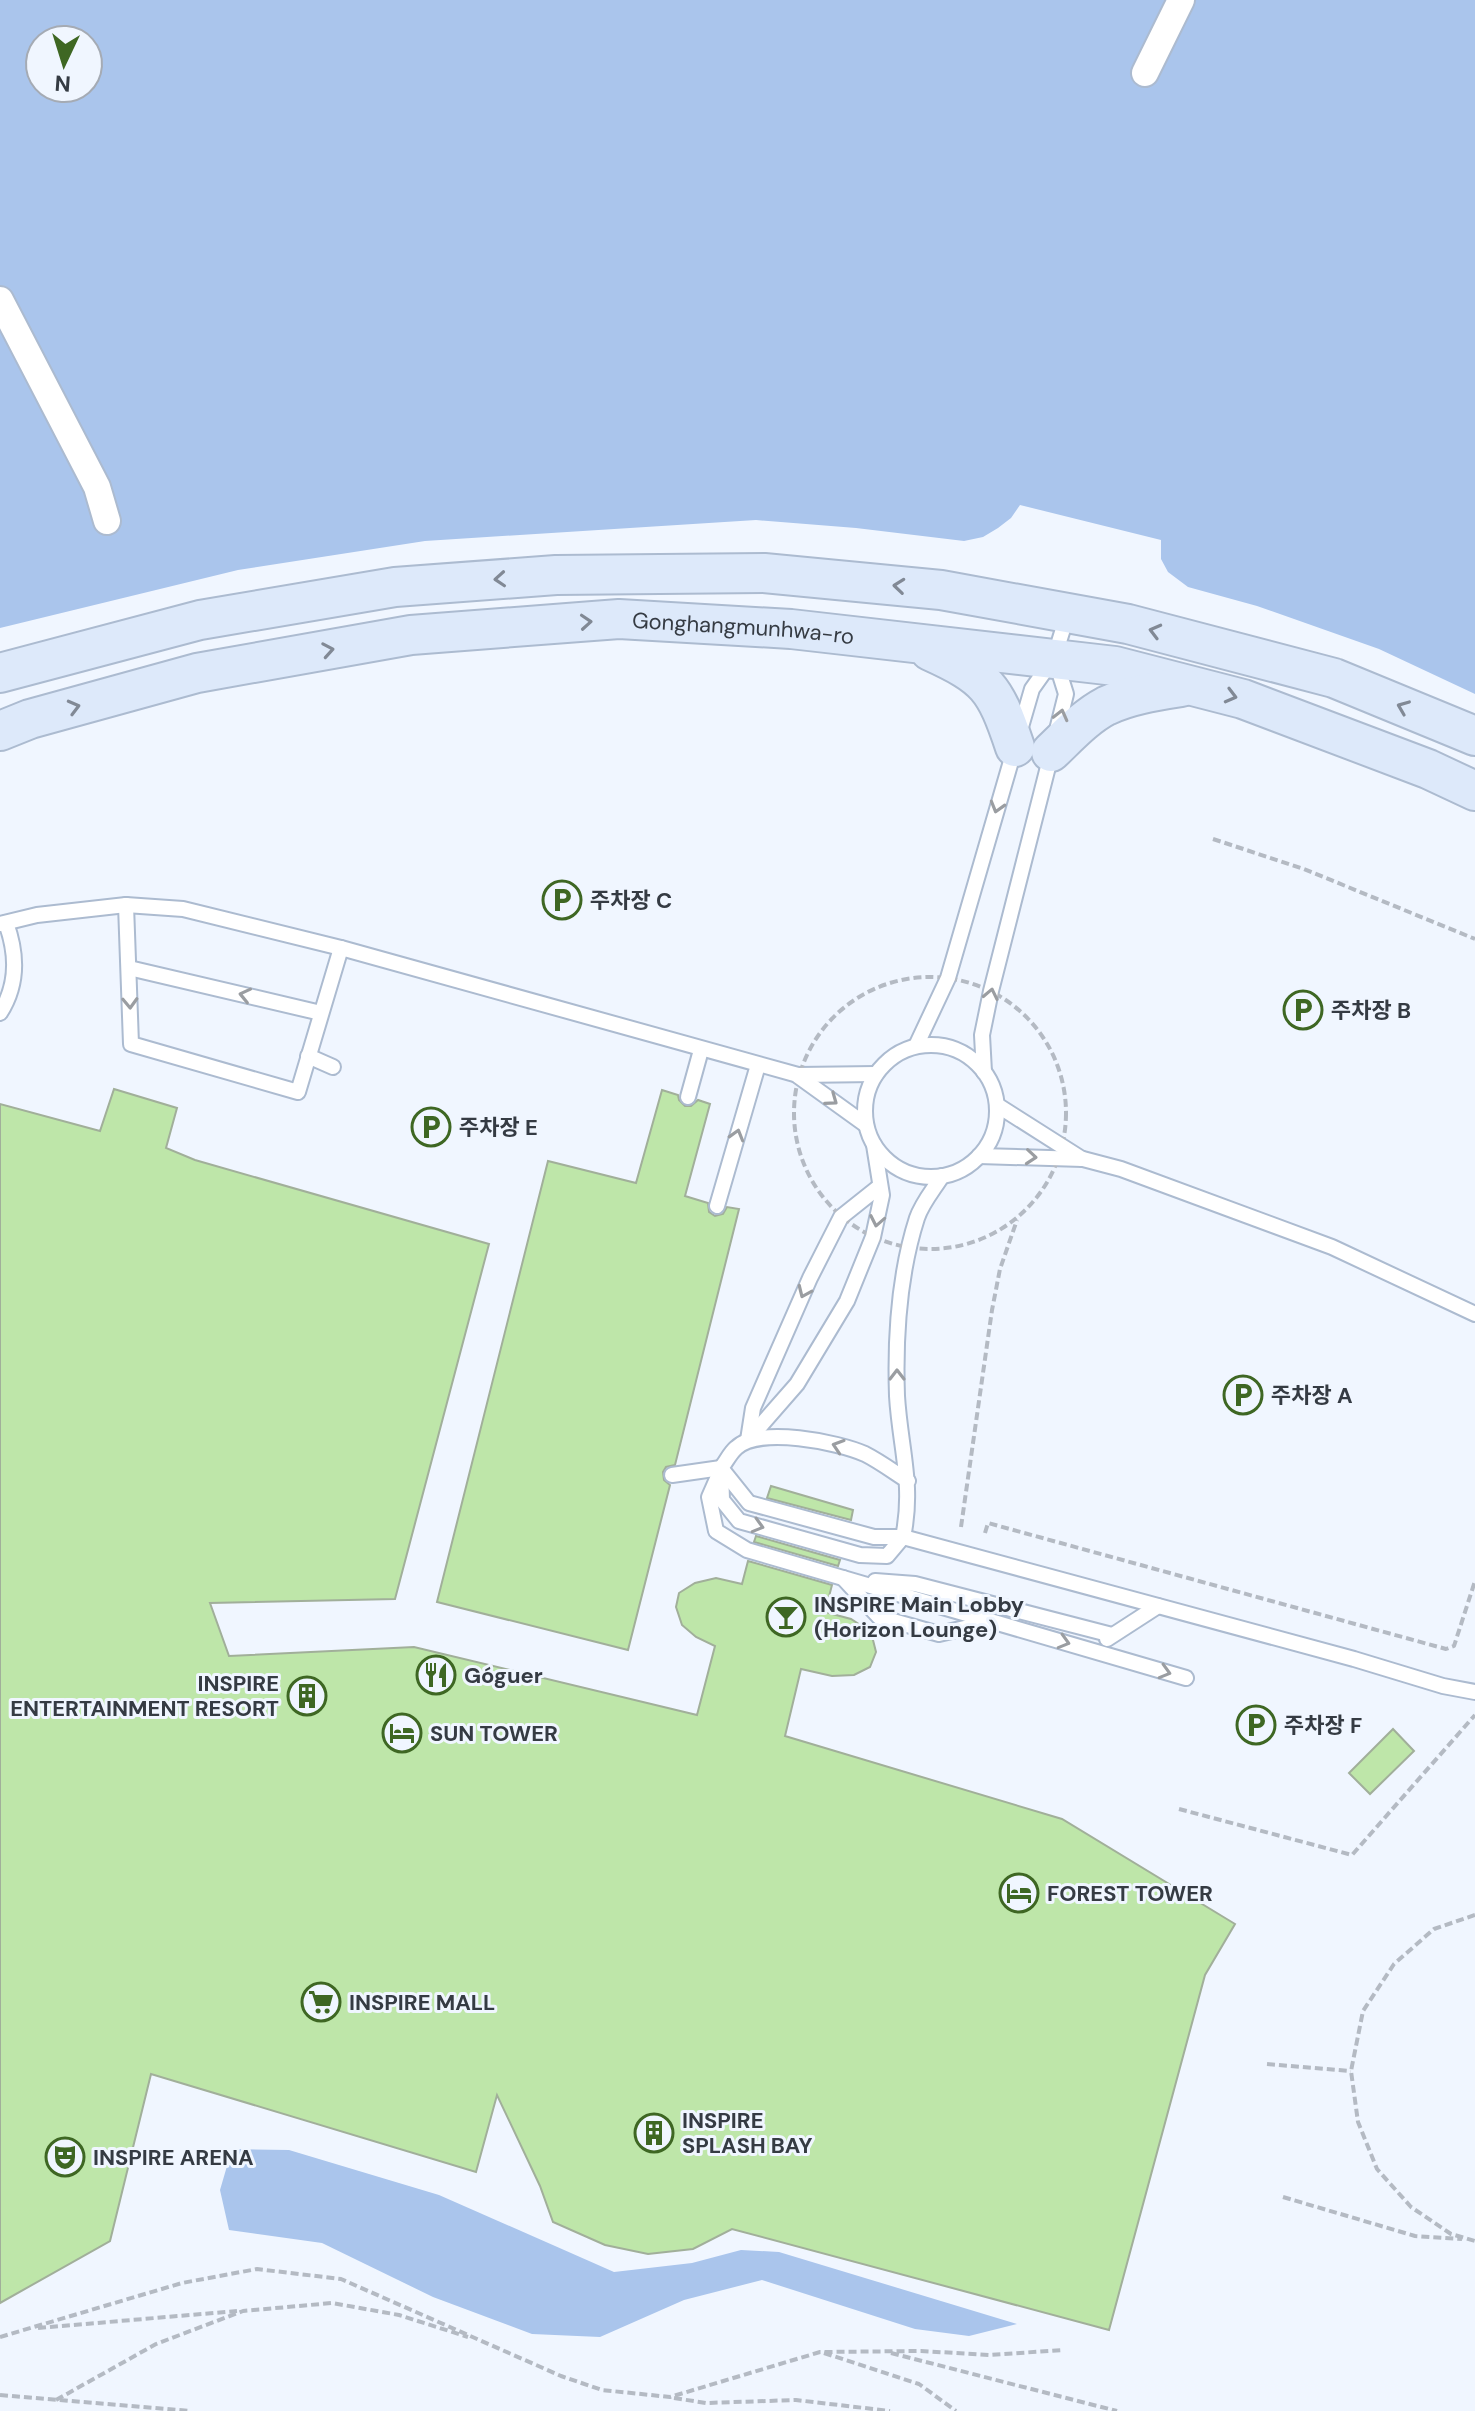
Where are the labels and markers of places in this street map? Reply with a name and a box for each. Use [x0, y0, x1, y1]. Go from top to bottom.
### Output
parking icon: 주차장 C [541, 879, 583, 921]
place label: 주차장 C [590, 886, 672, 915]
parking icon: 주차장 B [1282, 989, 1324, 1031]
place label: 주차장 B [1331, 996, 1411, 1025]
parking icon: 주차장 E [410, 1106, 452, 1148]
place label: 주차장 E [459, 1113, 538, 1142]
parking icon: 주차장 A [1222, 1374, 1264, 1416]
place label: 주차장 A [1271, 1381, 1353, 1410]
place label: INSPIRE Main Lobby (Horizon Lounge) [814, 1590, 1024, 1644]
bar icon: INSPIRE Main Lobby (Horizon Lounge) [765, 1596, 807, 1638]
restaurant icon: Góguer [415, 1654, 457, 1696]
place label: Góguer [464, 1661, 543, 1690]
place label: INSPIRE ENTERTAINMENT RESORT [10, 1669, 279, 1723]
building icon: INSPIRE ENTERTAINMENT RESORT [286, 1675, 328, 1717]
parking icon: 주차장 F [1235, 1704, 1277, 1746]
place label: 주차장 F [1284, 1711, 1362, 1740]
hotel icon: SUN TOWER [381, 1712, 423, 1754]
place label: SUN TOWER [430, 1719, 558, 1748]
hotel icon: FOREST TOWER [998, 1872, 1040, 1914]
place label: FOREST TOWER [1047, 1879, 1213, 1908]
supermarket icon: INSPIRE MALL [300, 1981, 342, 2023]
place label: INSPIRE MALL [349, 1988, 495, 2017]
place label: INSPIRE SPLASH BAY [682, 2106, 813, 2160]
building icon: INSPIRE SPLASH BAY [633, 2112, 675, 2154]
theatre icon: INSPIRE ARENA [44, 2136, 86, 2178]
place label: INSPIRE ARENA [93, 2143, 254, 2172]

